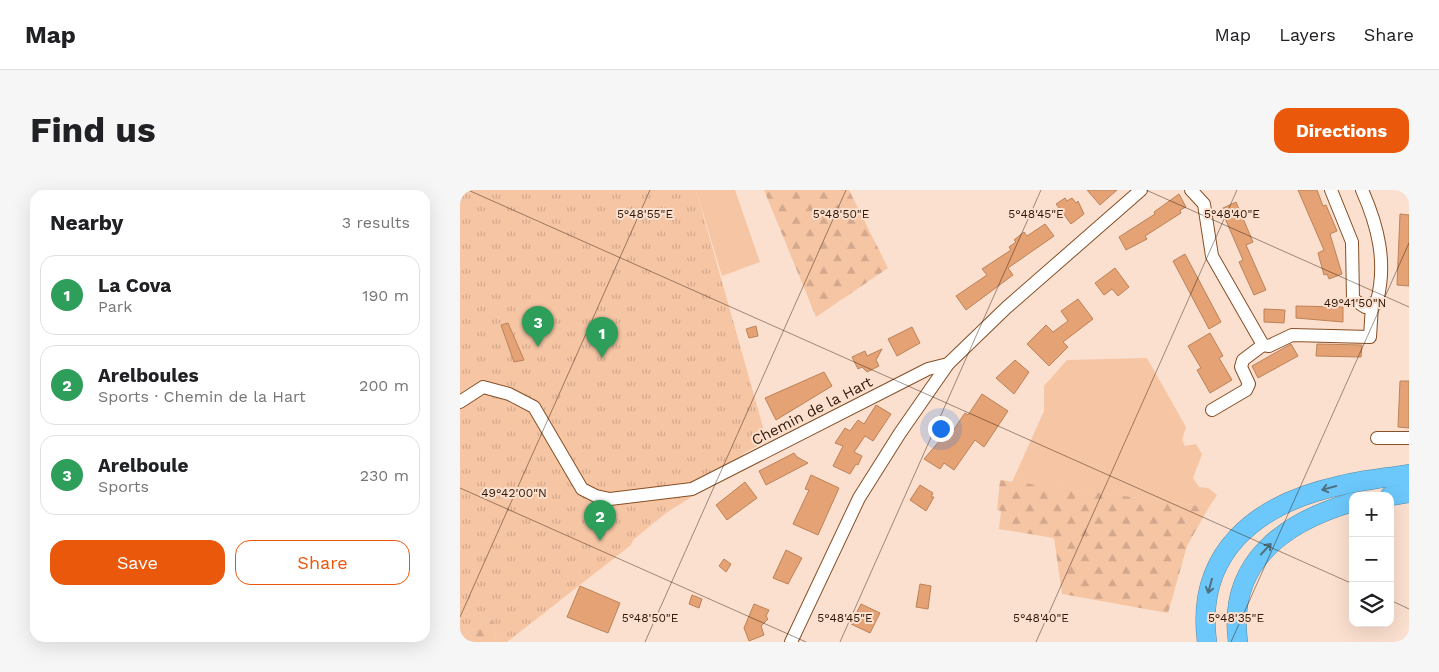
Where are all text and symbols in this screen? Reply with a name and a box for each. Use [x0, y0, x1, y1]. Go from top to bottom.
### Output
text: Map [25, 21, 76, 49]
text: Map [1214, 24, 1251, 45]
text: Layers [1279, 24, 1336, 45]
text: Share [1364, 24, 1414, 45]
button: Directions [1274, 108, 1409, 153]
text: Find us [30, 109, 156, 151]
text: 5°48'55"E [617, 207, 673, 221]
text: 5°48'50"E [813, 207, 870, 221]
text: 5°48'45"E [1008, 207, 1064, 221]
text: 5°48'40"E [1204, 207, 1260, 221]
text: Nearby [50, 210, 123, 235]
text: 3 results [342, 213, 410, 232]
text: La Cova [98, 274, 171, 297]
text: 1 [64, 286, 70, 305]
text: 190 m [362, 286, 409, 305]
text: 49°41'50"N [1324, 296, 1386, 310]
text: Park [98, 297, 132, 316]
pin: 3 [522, 306, 554, 347]
pin: 1 [586, 317, 618, 358]
text: Arelboules [98, 364, 199, 387]
street label: Chemin de la Hart [749, 372, 876, 449]
text: 2 [62, 376, 72, 395]
text: 200 m [359, 376, 409, 395]
text: Sports · Chemin de la Hart [98, 387, 306, 406]
your location [928, 416, 954, 442]
text: Arelboule [98, 454, 188, 477]
text: 3 [62, 466, 72, 485]
text: 230 m [360, 466, 409, 485]
text: Sports [98, 477, 149, 496]
one-way arrow [1322, 484, 1338, 493]
text: 49°42'00"N [481, 486, 547, 500]
map controls [1349, 492, 1394, 627]
button: + [1349, 492, 1394, 537]
pin: 2 [584, 500, 616, 541]
button: − [1349, 537, 1394, 582]
button: Save [50, 540, 225, 585]
button: Share [235, 540, 410, 585]
one-way arrow [1260, 543, 1272, 555]
one-way arrow [1204, 577, 1214, 593]
button: layers [1349, 582, 1394, 627]
text: 5°48'50"E [622, 611, 679, 625]
text: 5°48'45"E [817, 611, 873, 625]
text: 5°48'40"E [1013, 611, 1069, 625]
text: 5°48'35"E [1208, 611, 1264, 625]

